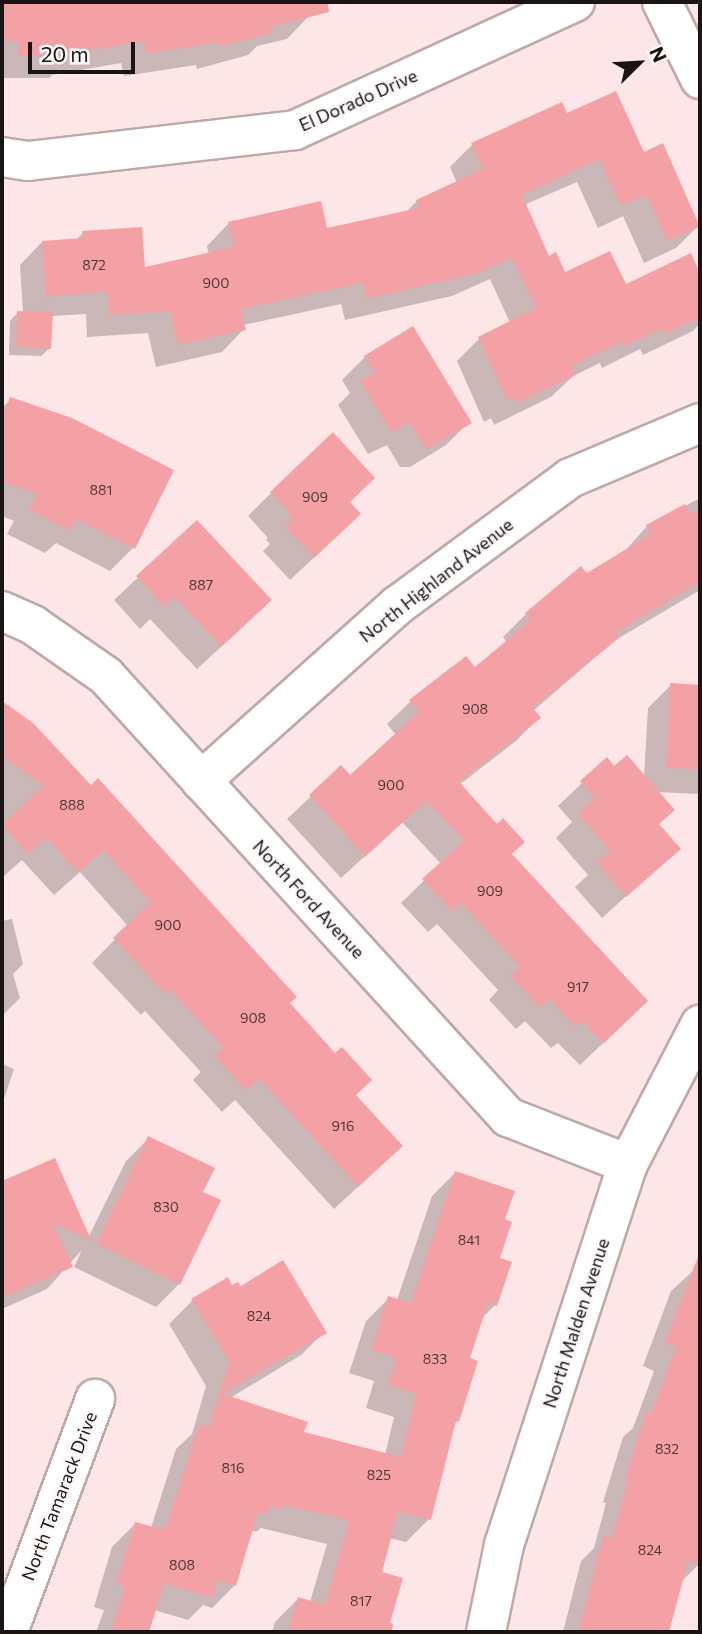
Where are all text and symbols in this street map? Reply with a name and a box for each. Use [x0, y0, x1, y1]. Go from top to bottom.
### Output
scale bar [32, 28, 138, 72]
north arrow [604, 28, 674, 98]
text: 20 m [41, 41, 89, 66]
text: N [645, 43, 672, 65]
street label: El Dorado Drive [295, 64, 421, 136]
house number: 872 [82, 257, 106, 273]
house number: 900 [203, 275, 229, 291]
house number: 881 [90, 482, 112, 498]
house number: 909 [302, 489, 328, 505]
street label: North Highland Avenue [355, 513, 517, 647]
house number: 887 [189, 577, 213, 593]
house number: 908 [462, 701, 488, 717]
house number: 900 [378, 777, 404, 793]
house number: 888 [59, 797, 85, 813]
street label: North Ford Avenue [249, 835, 369, 963]
house number: 909 [477, 883, 503, 899]
house number: 900 [155, 917, 181, 933]
house number: 917 [567, 979, 589, 995]
house number: 908 [240, 1010, 266, 1026]
house number: 916 [332, 1118, 354, 1134]
house number: 830 [153, 1199, 179, 1215]
house number: 841 [458, 1232, 480, 1248]
street label: North Malden Avenue [538, 1235, 614, 1411]
house number: 824 [247, 1308, 271, 1324]
house number: 833 [423, 1351, 447, 1367]
street label: North Tamarack Drive [17, 1408, 101, 1584]
house number: 832 [655, 1441, 679, 1457]
house number: 816 [222, 1460, 244, 1476]
house number: 825 [367, 1467, 391, 1483]
house number: 824 [638, 1542, 662, 1558]
house number: 808 [169, 1557, 195, 1573]
house number: 817 [350, 1593, 372, 1609]

